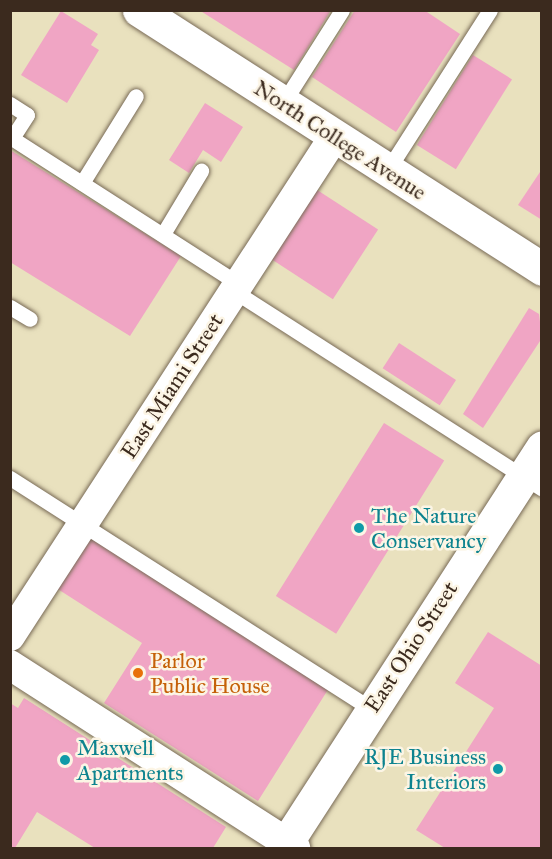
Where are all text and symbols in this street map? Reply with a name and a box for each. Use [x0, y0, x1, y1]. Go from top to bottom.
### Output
street label: North College Avenue [249, 75, 431, 205]
street label: East Miami Street [115, 309, 229, 463]
place label: The Nature Conservancy [371, 502, 486, 554]
marker: The Nature Conservancy [352, 521, 366, 535]
street label: East Ohio Street [359, 576, 463, 718]
place label: Parlor Public House [150, 647, 270, 698]
marker: Parlor Public House [131, 666, 145, 680]
place label: Maxwell Apartments [77, 734, 183, 786]
place label: RJE Business Interiors [364, 743, 486, 794]
marker: Maxwell Apartments [58, 753, 72, 767]
marker: RJE Business Interiors [491, 762, 505, 776]

